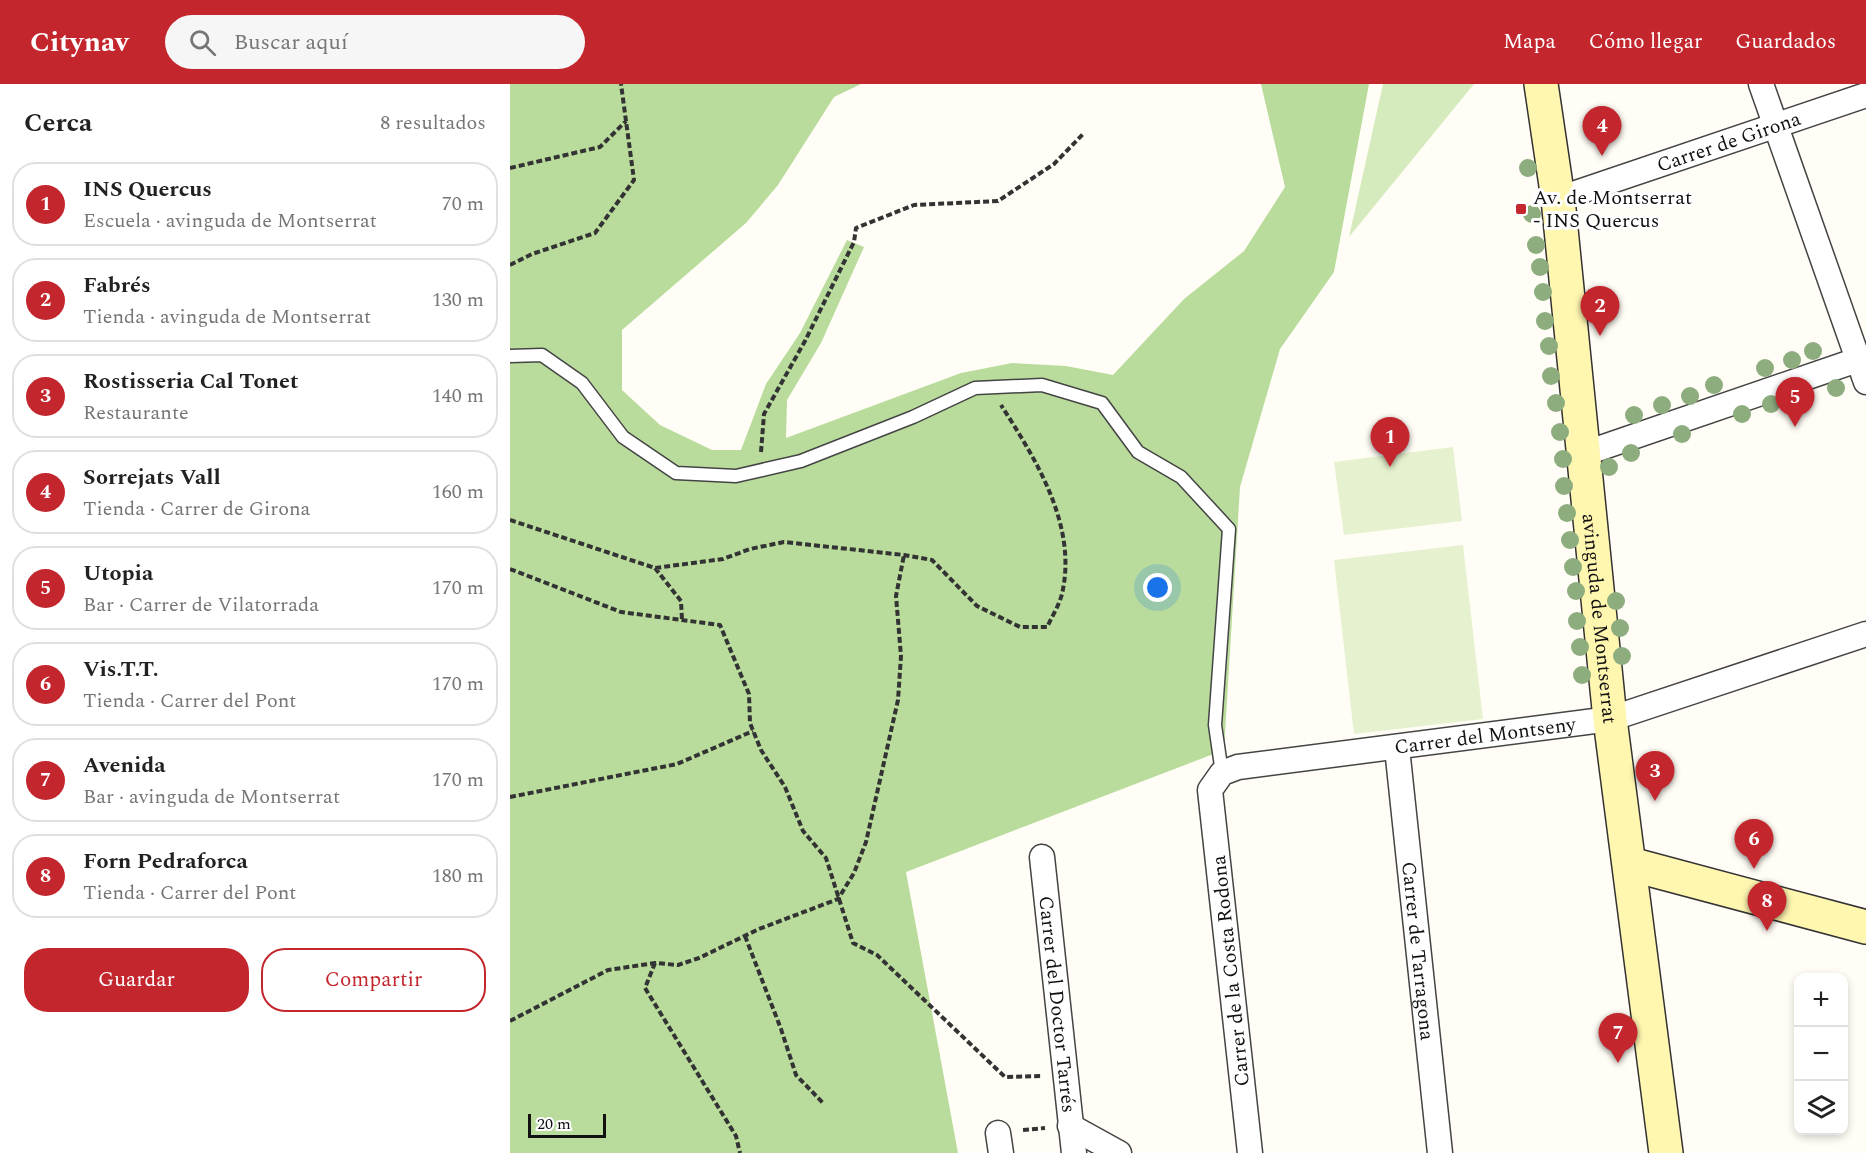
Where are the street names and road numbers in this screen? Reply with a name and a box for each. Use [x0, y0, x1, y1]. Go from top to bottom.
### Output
street label: Carrer de Girona [1653, 104, 1805, 181]
street label: avinguda de Montserrat [1574, 512, 1624, 726]
street label: Carrer del Montseny [1392, 709, 1579, 763]
street label: Carrer de la Costa Rodona [1204, 854, 1258, 1088]
street label: Carrer de Tarragona [1393, 860, 1442, 1042]
street label: Carrer del Doctor Tarrés [1030, 894, 1084, 1114]

